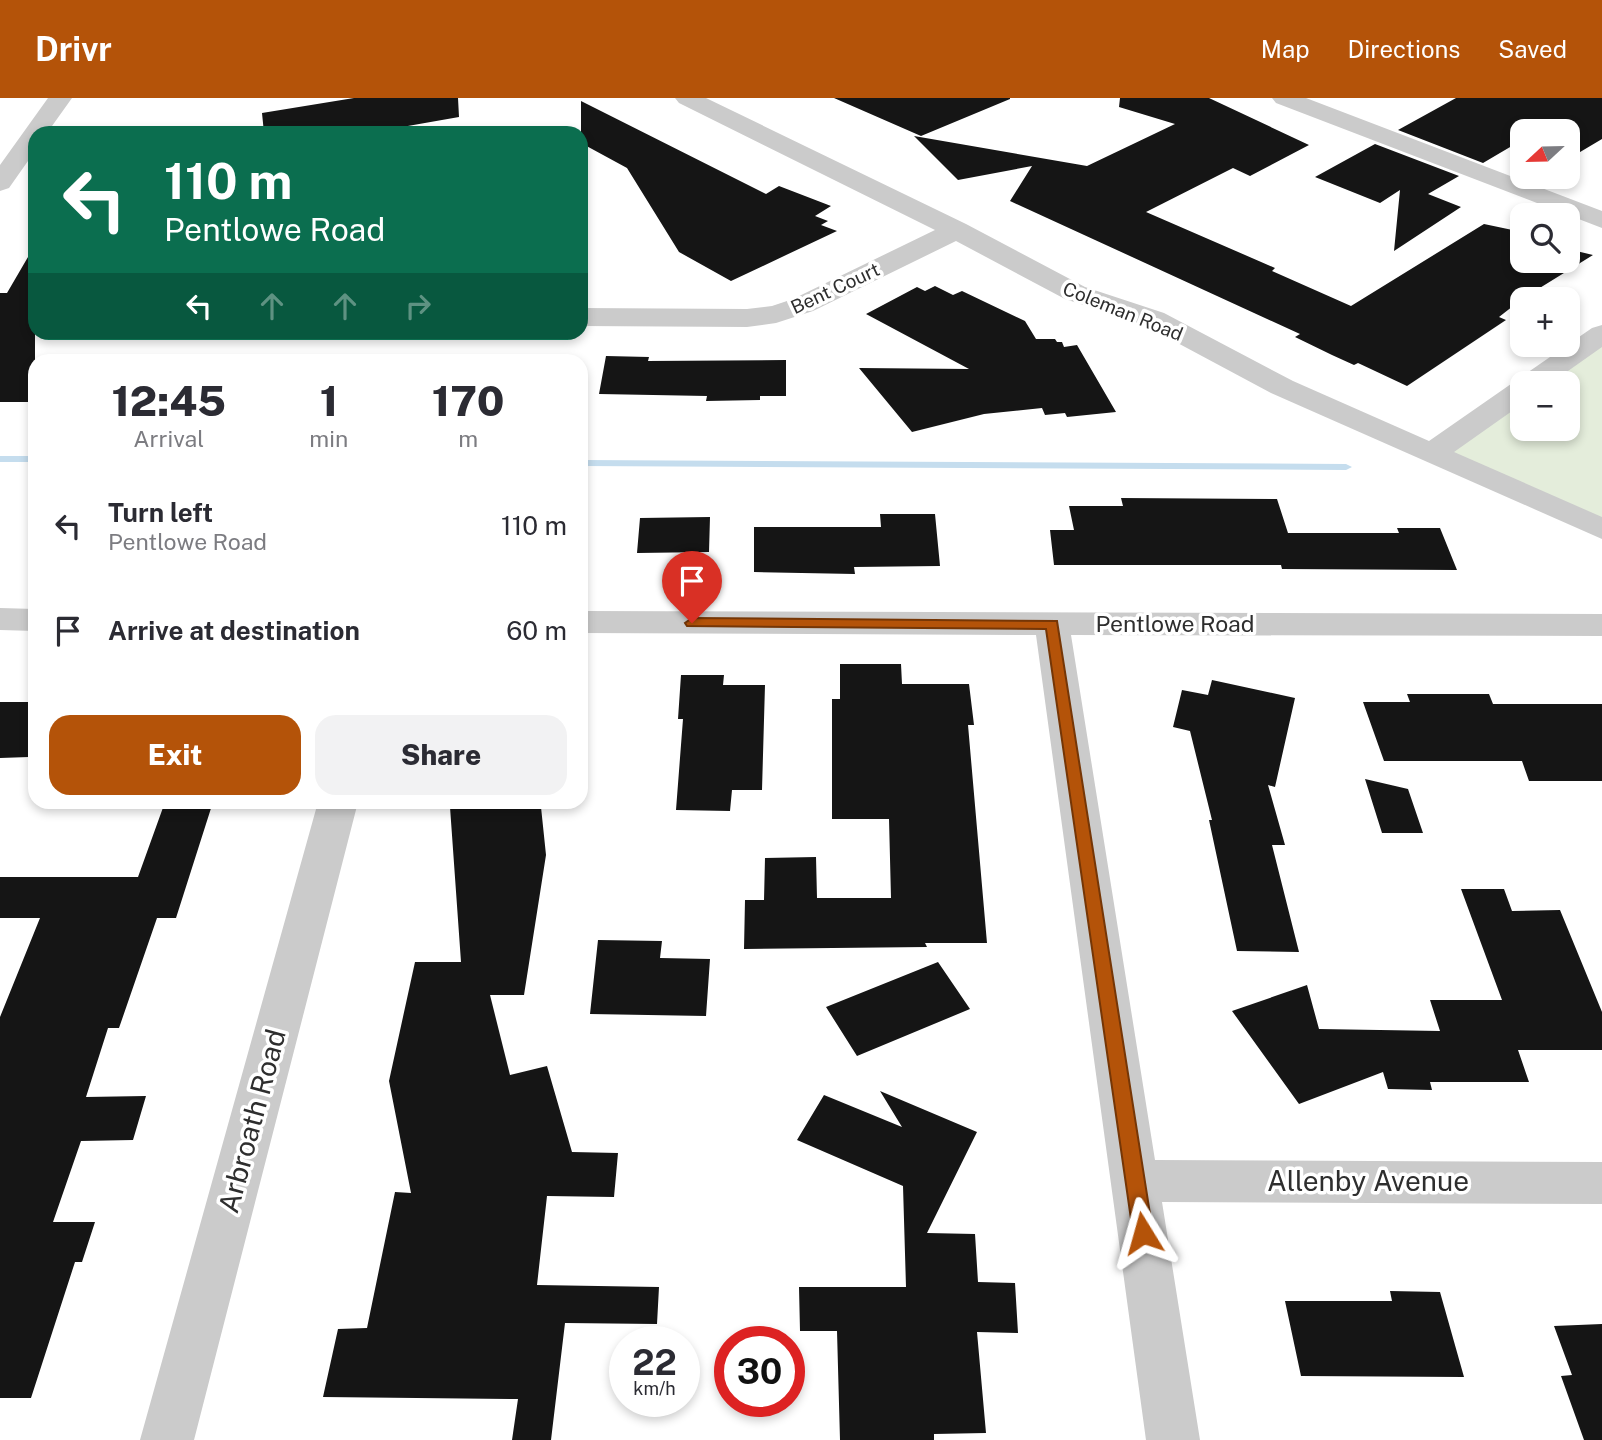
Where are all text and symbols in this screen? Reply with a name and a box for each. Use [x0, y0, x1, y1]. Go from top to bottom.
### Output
text: Drivr [35, 30, 112, 68]
text: Map [1261, 35, 1310, 63]
text: Directions [1348, 35, 1460, 63]
text: Saved [1498, 35, 1567, 63]
north arrow [1510, 119, 1580, 189]
map controls [1510, 119, 1580, 441]
text: 110 m [164, 152, 292, 210]
icon: left [49, 154, 140, 245]
button: search [1510, 203, 1580, 273]
text: Pentlowe Road [164, 211, 385, 248]
street label: Bent Court [787, 258, 883, 318]
street label: Coleman Road [1060, 277, 1186, 345]
icon: left [180, 287, 218, 325]
icon: ahead [253, 287, 291, 325]
icon: ahead [326, 287, 364, 325]
icon: right [399, 287, 437, 325]
button: + [1510, 287, 1580, 357]
button: − [1510, 371, 1580, 441]
text: 12:45 [111, 376, 226, 425]
text: 1 [320, 376, 338, 425]
text: 170 [432, 376, 505, 425]
text: Arrival [133, 425, 204, 452]
text: min [309, 425, 348, 452]
text: m [458, 425, 478, 452]
text: Turn left [108, 497, 213, 528]
icon: left [49, 507, 87, 545]
text: 110 m [501, 510, 567, 541]
text: Pentlowe Road [108, 528, 267, 555]
pin [662, 551, 722, 623]
icon: arrive [673, 562, 711, 600]
street label: Pentlowe Road [1095, 610, 1255, 637]
icon: arrive [49, 612, 87, 650]
text: Arrive at destination [108, 615, 360, 646]
text: 60 m [506, 615, 567, 646]
button: Exit [49, 715, 301, 795]
button: Share [315, 715, 567, 795]
street label: Arbroath Road [211, 1025, 292, 1216]
street label: Allenby Avenue [1267, 1164, 1469, 1197]
position arrow [1106, 1196, 1180, 1270]
speed limit sign: 30 [714, 1326, 805, 1417]
text: 22 [632, 1342, 677, 1383]
text: km/h [633, 1378, 676, 1399]

